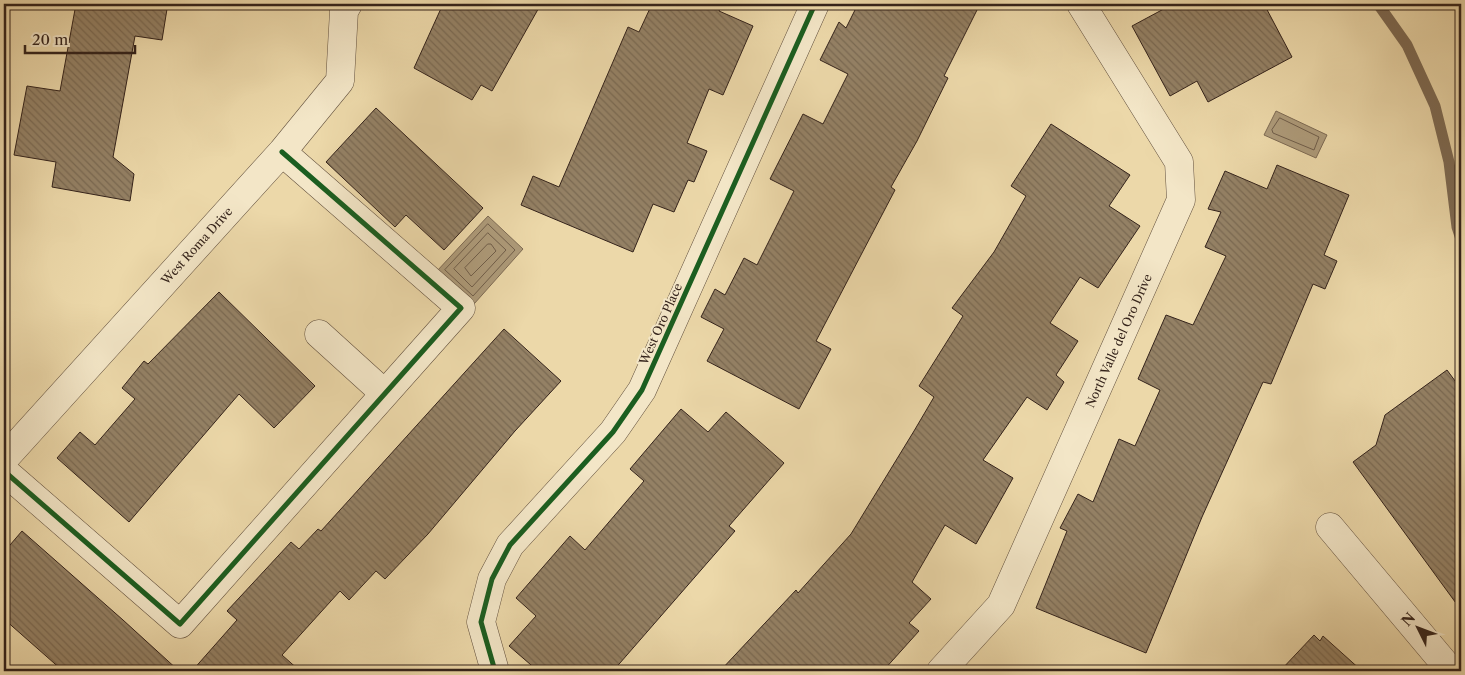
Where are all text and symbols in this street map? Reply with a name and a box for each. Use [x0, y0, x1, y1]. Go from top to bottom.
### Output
scale bar [25, 22, 135, 54]
text: 20 m [32, 30, 68, 49]
street label: West Roma Drive [157, 204, 236, 288]
street label: North Valle del Oro Drive [1082, 271, 1155, 410]
street label: West Oro Place [635, 280, 685, 368]
north arrow [1392, 602, 1442, 652]
text: N [1398, 609, 1419, 630]

